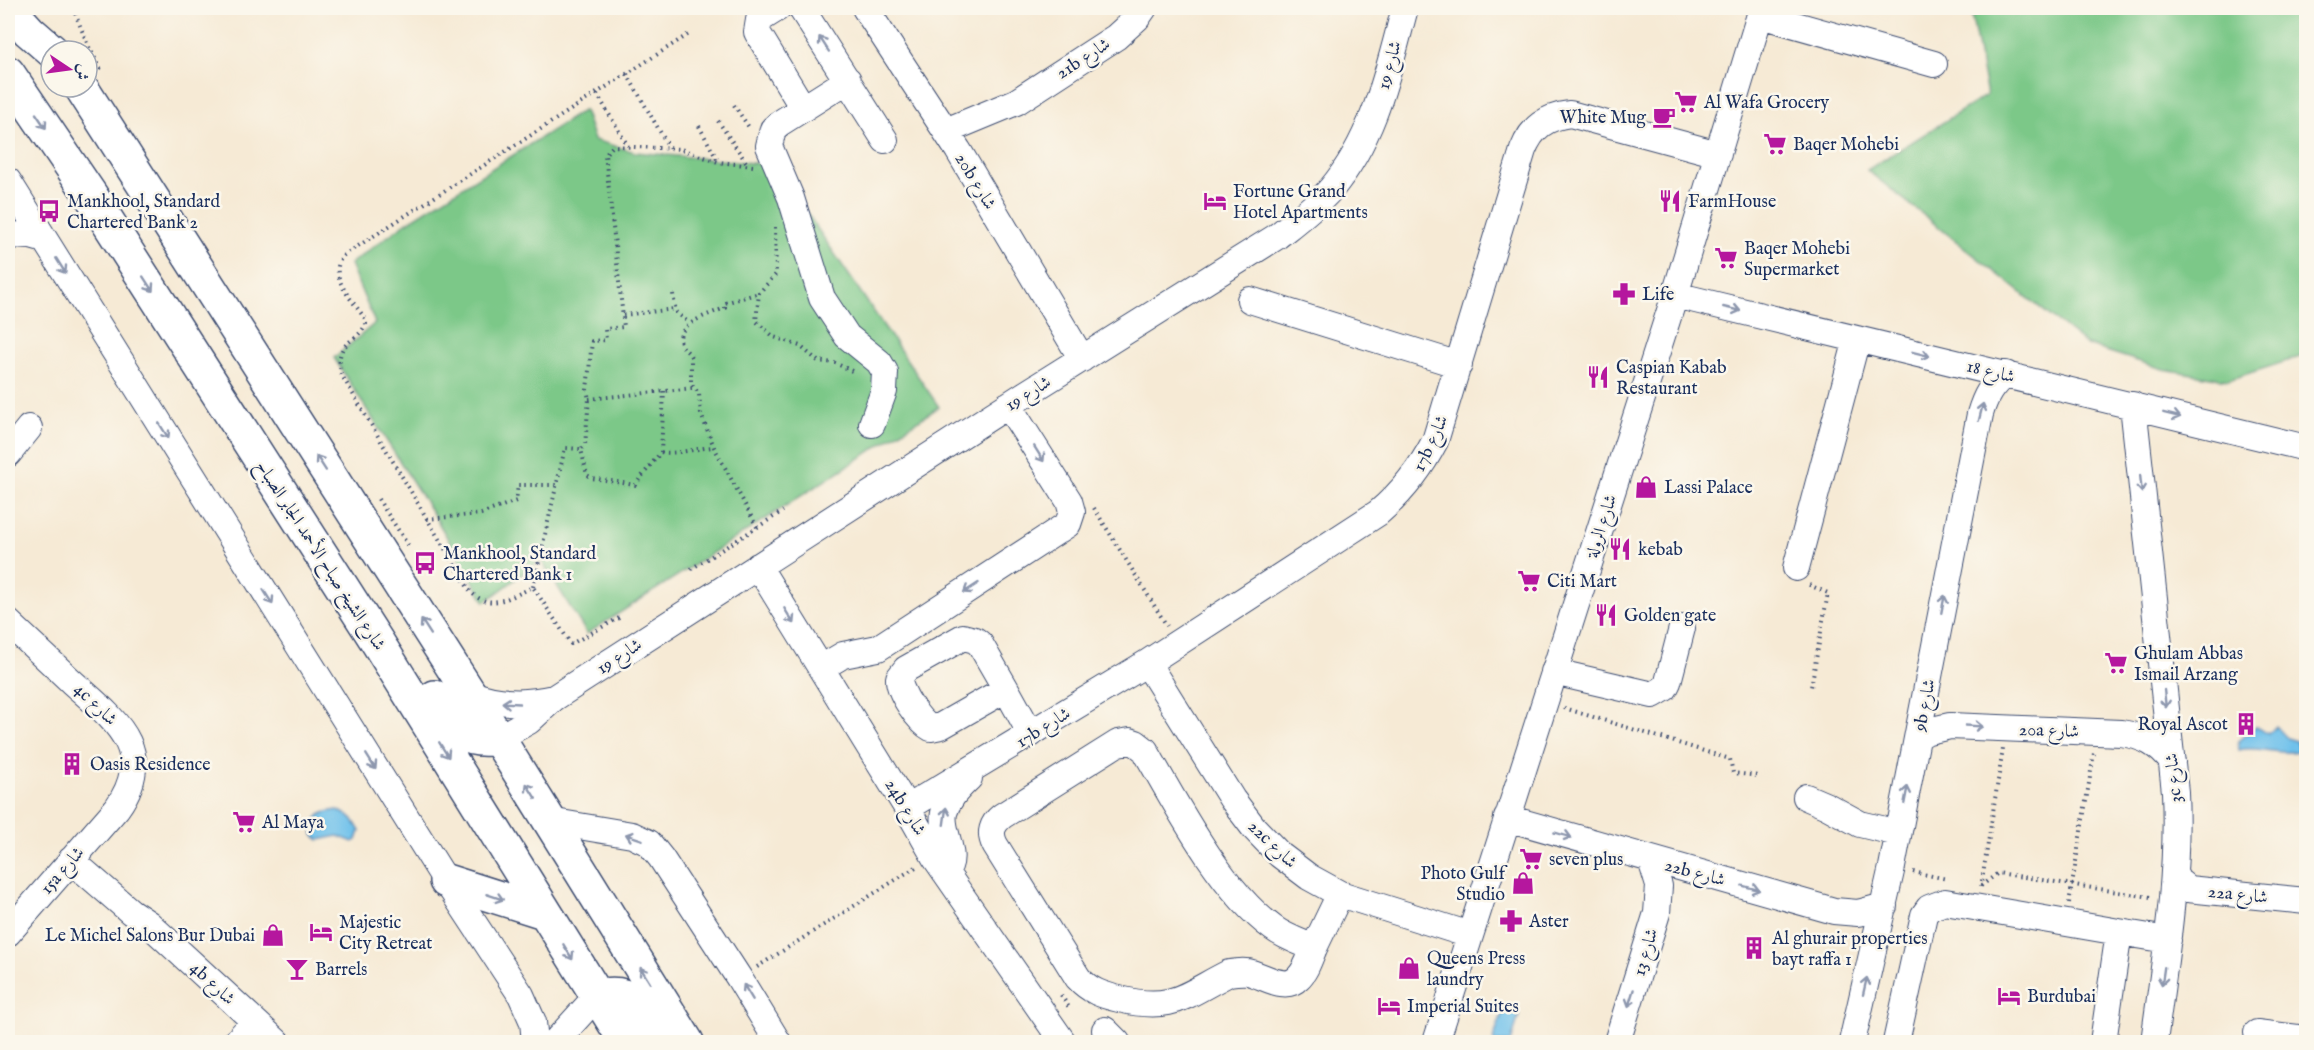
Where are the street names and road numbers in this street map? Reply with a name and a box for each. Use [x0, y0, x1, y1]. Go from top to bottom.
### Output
street label: 21b شارع [1052, 33, 1116, 87]
street label: شارع 19 [1373, 38, 1410, 93]
street label: 20b شارع [947, 149, 1001, 215]
street label: شارع 18 [1964, 355, 2017, 391]
street label: شارع 19 [1002, 371, 1057, 419]
street label: 17b شارع [1408, 412, 1456, 477]
street label: شارع الشيخ صباح الأحمد الجابر الصباح [247, 455, 393, 657]
street label: شارع الرولة [1581, 492, 1625, 563]
street label: شارع 19 [593, 634, 648, 682]
street label: 9b شارع [1909, 677, 1944, 735]
street label: 4c شارع [67, 679, 122, 733]
street label: 17b شارع [1012, 703, 1076, 756]
street label: 20a شارع [2018, 719, 2079, 746]
street label: 3c شارع [2161, 752, 2190, 804]
street label: 24b شارع [877, 775, 931, 841]
street label: 22c شارع [1241, 816, 1301, 876]
street label: 15a شارع [36, 842, 92, 901]
street label: 22b شارع [1661, 854, 1727, 894]
street label: 22a شارع [2207, 881, 2269, 912]
street label: شارع 13 [1628, 926, 1666, 980]
street label: 4b شارع [183, 957, 239, 1012]

